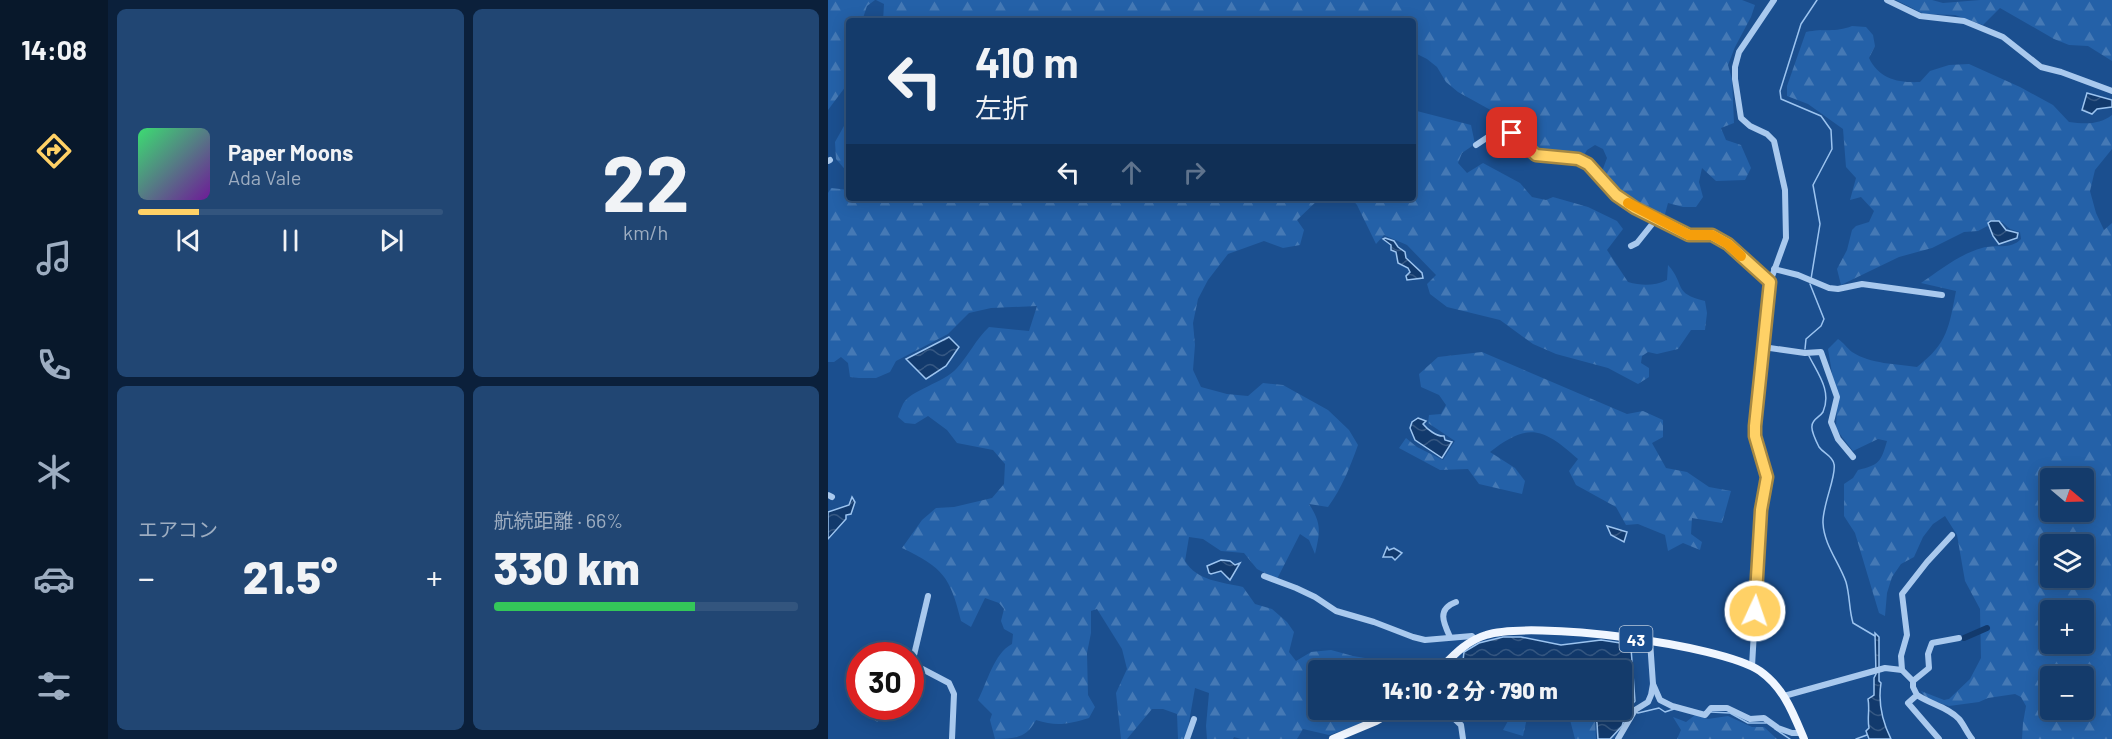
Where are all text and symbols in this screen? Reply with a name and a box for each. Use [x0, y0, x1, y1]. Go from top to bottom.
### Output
text: 14:08 [21, 33, 87, 65]
text: 410 m [975, 36, 1079, 86]
icon: left [876, 42, 954, 120]
text: 左折 [975, 91, 1029, 123]
pin [1486, 107, 1537, 158]
icon: arrive [1495, 116, 1528, 149]
icon: directions [33, 130, 75, 172]
text: 22 [602, 134, 689, 228]
text: Paper Moons [228, 139, 353, 165]
icon: left [1052, 156, 1085, 189]
icon: ahead [1115, 156, 1148, 189]
icon: right [1178, 156, 1211, 189]
text: Ada Vale [228, 165, 301, 189]
text: km/h [623, 220, 668, 244]
icon: previous [172, 224, 205, 257]
icon: pause [274, 224, 307, 257]
icon: next [375, 224, 408, 257]
icon: music [33, 237, 75, 279]
icon: phone [33, 344, 75, 386]
icon: climate [33, 451, 75, 493]
north arrow [2040, 468, 2094, 522]
map controls [2040, 468, 2094, 720]
text: 航続距離 · 66% [494, 508, 623, 532]
text: エアコン [138, 517, 218, 541]
button: layers [2040, 534, 2094, 588]
text: 330 km [494, 540, 640, 594]
text: 21.5° [243, 549, 338, 603]
text: − [138, 557, 155, 597]
text: + [426, 557, 443, 597]
icon: car [33, 558, 75, 600]
position arrow [1723, 579, 1787, 643]
button: + [2040, 600, 2094, 654]
road number: 43 [1620, 626, 1652, 652]
speed limit sign: 30 [846, 642, 924, 720]
icon: filters [33, 665, 75, 707]
button: − [2040, 666, 2094, 720]
text: 14:10 · 2 分 · 790 m [1382, 677, 1558, 703]

